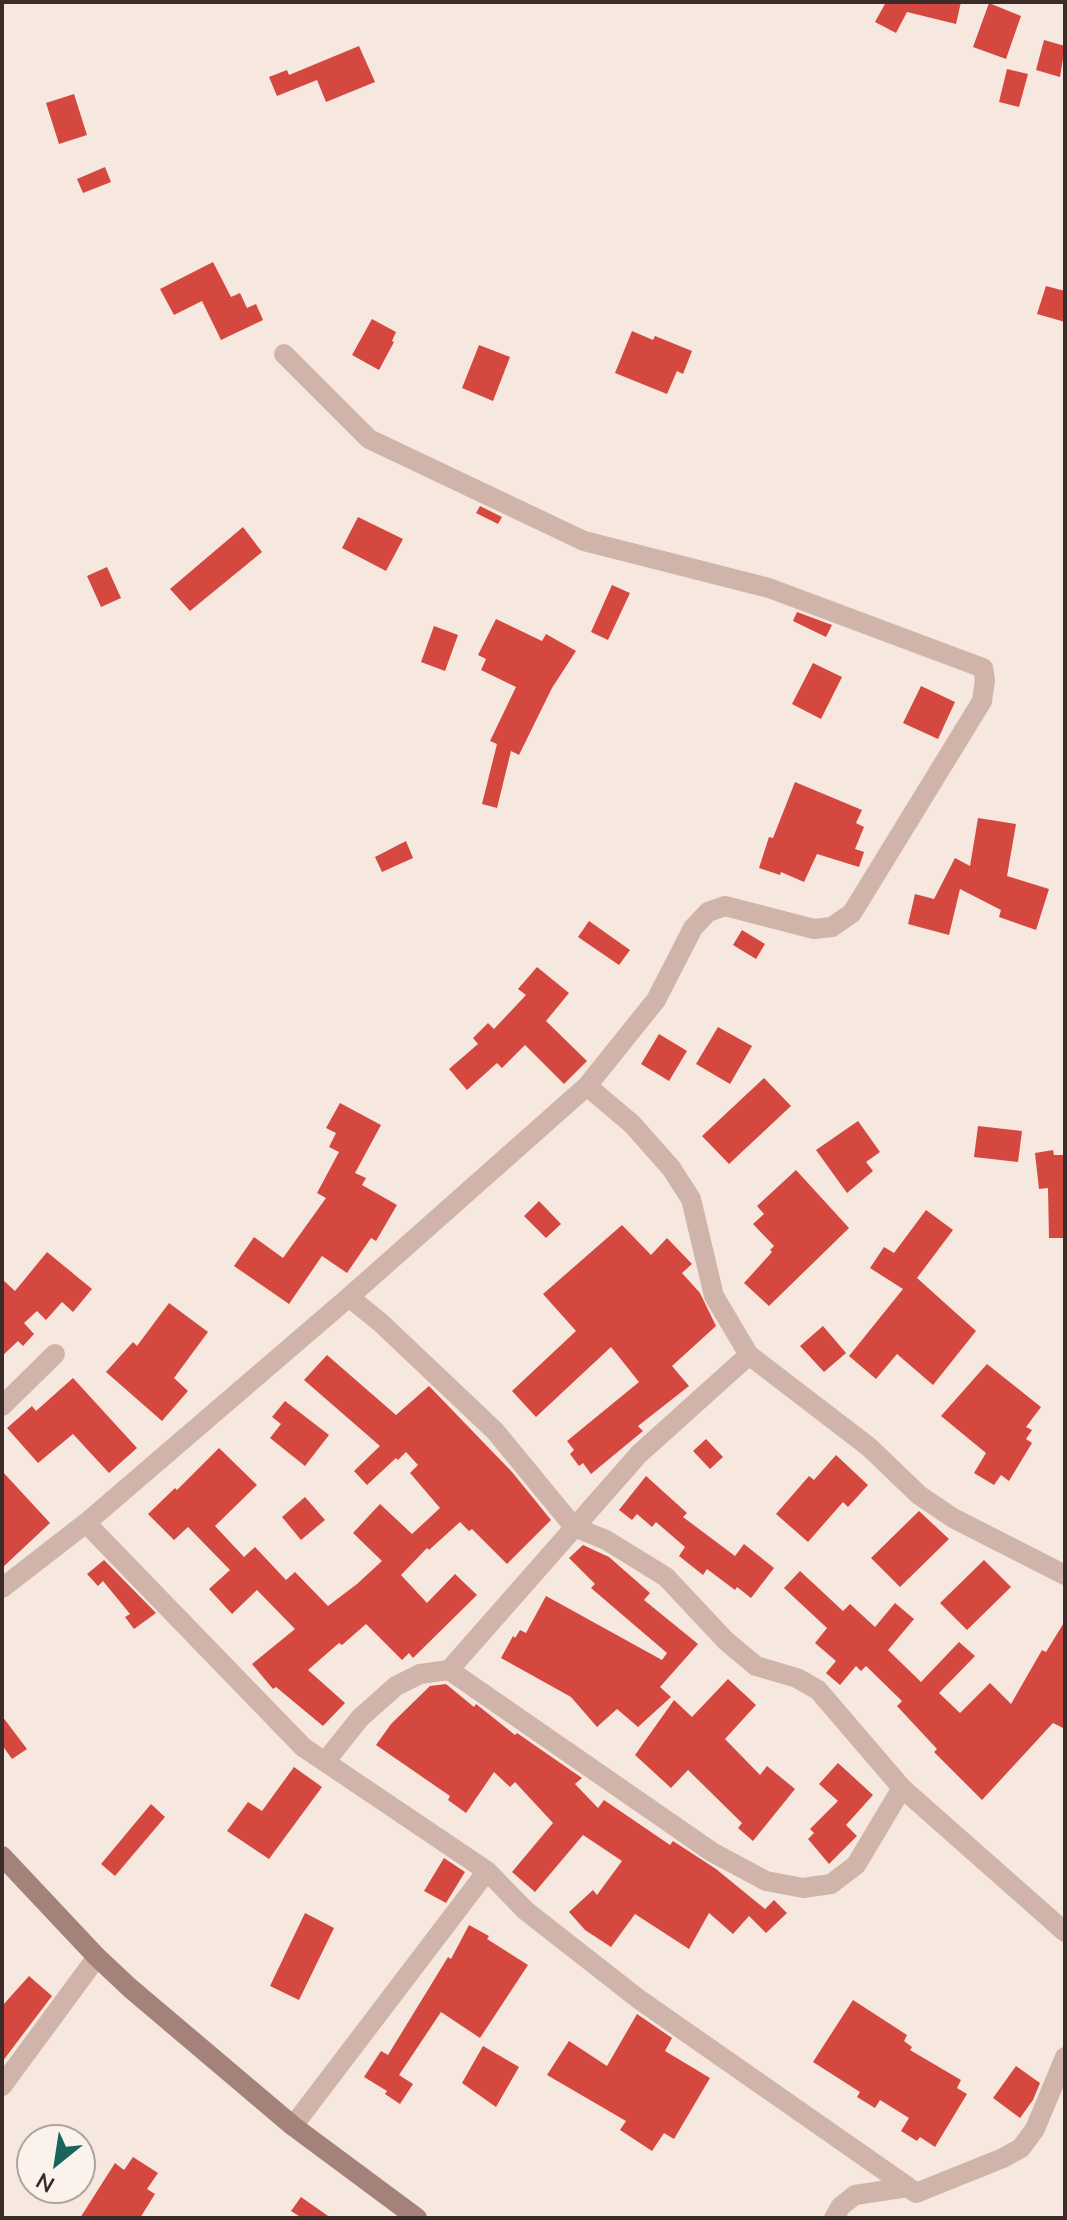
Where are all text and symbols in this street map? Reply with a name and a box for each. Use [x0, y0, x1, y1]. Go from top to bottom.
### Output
north arrow [16, 2124, 96, 2204]
text: N [31, 2167, 59, 2199]

